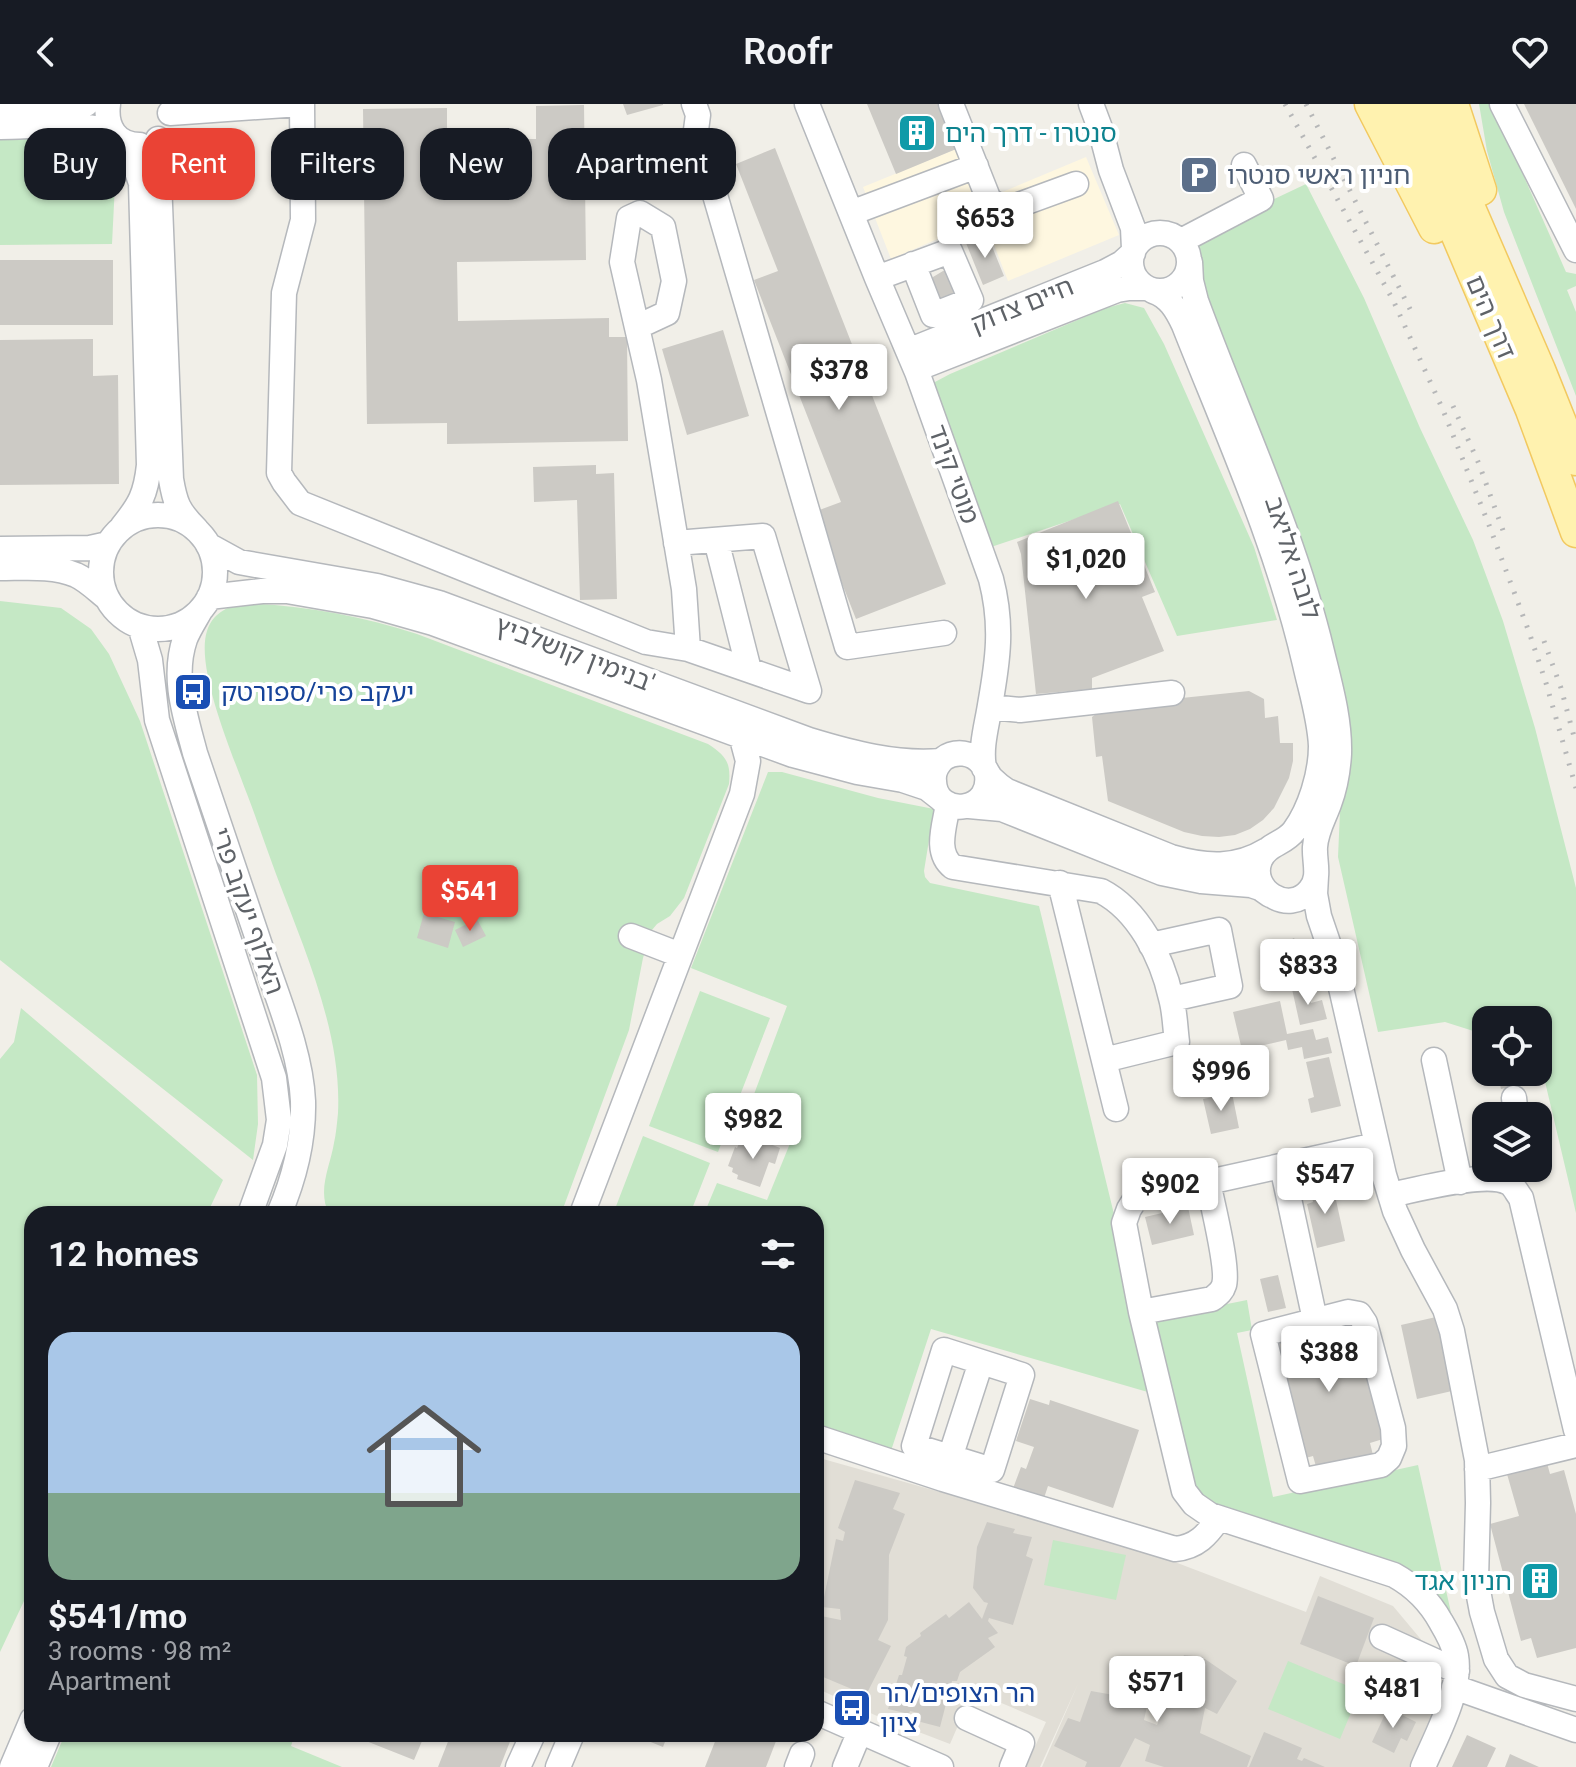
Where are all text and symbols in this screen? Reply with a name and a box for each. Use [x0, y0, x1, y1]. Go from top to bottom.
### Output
icon: back [24, 30, 68, 74]
icon: heart [1508, 30, 1552, 74]
text: Roofr [743, 31, 833, 73]
building icon: סנטרו - דרך הים [896, 112, 938, 154]
place label: סנטרו - דרך הים [945, 118, 1117, 148]
chip: Buy [24, 128, 126, 200]
chip: Rent [142, 128, 255, 200]
chip: Filters [271, 128, 404, 200]
chip: New [420, 128, 532, 200]
chip: Apartment [548, 128, 736, 200]
parking icon: חניון ראשי סנטרו [1178, 154, 1220, 196]
place label: חניון ראשי סנטרו [1227, 160, 1411, 190]
pin: $653 [938, 192, 1032, 260]
text: $653 [955, 203, 1015, 233]
street label: חיים צדוק [966, 271, 1078, 339]
street label: דרך הים [1460, 271, 1522, 363]
pin: $378 [792, 344, 886, 412]
text: $378 [809, 355, 869, 385]
street label: מוטי קינד [922, 420, 986, 528]
street label: לובה אליאב [1259, 493, 1327, 623]
pin: $1,020 [1021, 533, 1151, 601]
text: $1,020 [1046, 544, 1126, 574]
street label: בנימין קושלביץ' [491, 610, 659, 698]
bus stop icon: יעקב פרי/ספורטק [172, 671, 214, 713]
place label: יעקב פרי/ספורטק [221, 677, 414, 707]
street label: האלוף יעקב פרי [205, 824, 291, 998]
pin: $541 [423, 865, 517, 933]
text: $541 [440, 876, 500, 906]
pin: $833 [1261, 939, 1355, 1007]
text: $833 [1278, 950, 1338, 980]
map controls [1472, 1006, 1552, 1182]
button: locate [1472, 1006, 1552, 1086]
pin: $996 [1174, 1045, 1268, 1113]
text: $996 [1191, 1056, 1251, 1086]
pin: $982 [706, 1093, 800, 1161]
button: layers [1472, 1102, 1552, 1182]
text: $982 [723, 1104, 783, 1134]
pin: $547 [1278, 1148, 1372, 1216]
pin: $902 [1123, 1158, 1217, 1226]
text: $547 [1295, 1159, 1355, 1189]
text: $902 [1140, 1169, 1200, 1199]
icon: filters [756, 1232, 800, 1276]
text: 12 homes [48, 1234, 199, 1274]
pin: $388 [1282, 1326, 1376, 1394]
text: $388 [1299, 1337, 1359, 1367]
icon: home [352, 1384, 496, 1528]
building icon: חניון אגד [1519, 1560, 1561, 1602]
place label: חניון אגד [1415, 1566, 1512, 1596]
text: $541/mo [48, 1596, 187, 1636]
text: 3 rooms · 98 m² [48, 1636, 231, 1666]
pin: $571 [1110, 1656, 1204, 1724]
pin: $481 [1346, 1662, 1440, 1730]
text: Apartment [48, 1666, 171, 1696]
text: $571 [1127, 1667, 1187, 1697]
text: $481 [1363, 1673, 1423, 1703]
place label: הר הצופים/הר ציון [880, 1678, 1035, 1738]
bus stop icon: הר הצופים/הר ציון [831, 1687, 873, 1729]

